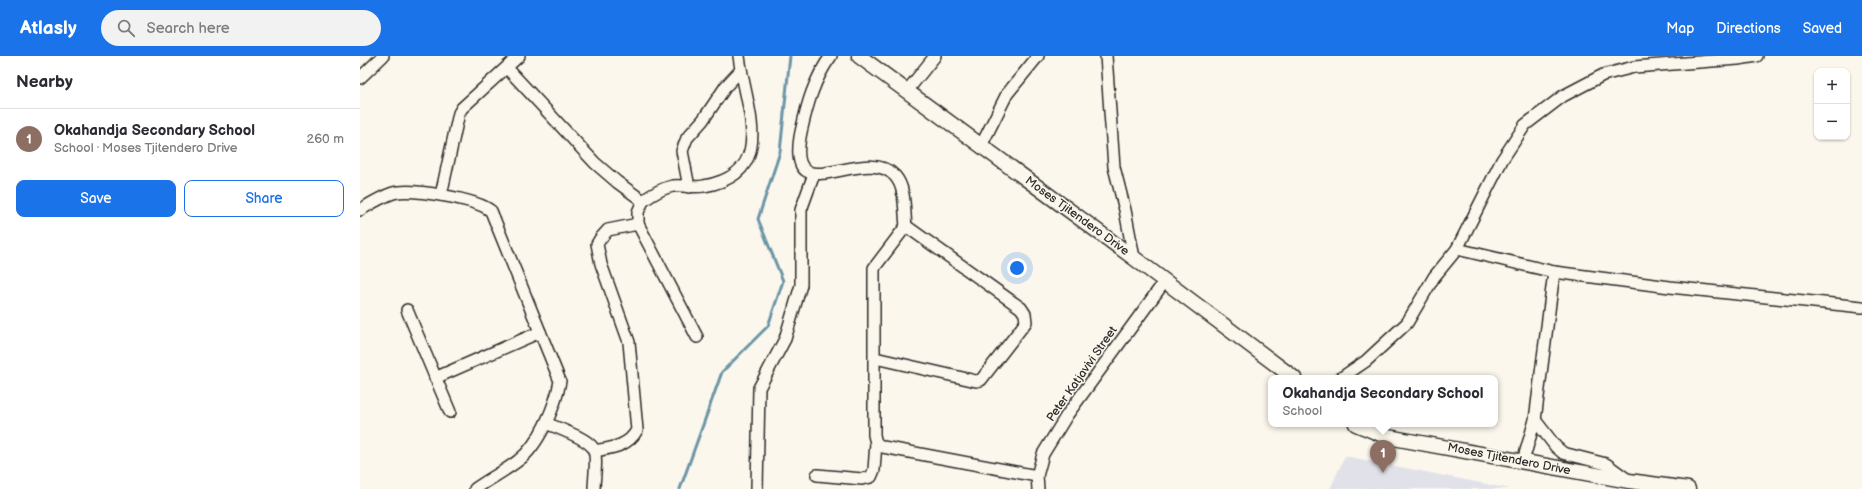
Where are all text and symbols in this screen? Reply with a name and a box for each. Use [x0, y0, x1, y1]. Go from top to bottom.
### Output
search box [101, 10, 381, 46]
text: Atlasly [20, 17, 77, 40]
icon: search [115, 17, 137, 39]
text: Search here [147, 19, 230, 38]
text: Map [1666, 20, 1694, 37]
text: Directions [1716, 20, 1781, 37]
text: Saved [1803, 20, 1842, 37]
map controls [1814, 68, 1850, 140]
button: + [1814, 68, 1850, 104]
text: Nearby [16, 72, 73, 92]
button: − [1814, 104, 1850, 140]
text: Okahandja Secondary School [54, 121, 255, 140]
text: 1 [26, 131, 32, 147]
text: 260 m [306, 131, 344, 147]
text: School · Moses Tjitendero Drive [54, 140, 238, 156]
street label: Moses Tjitendero Drive [1022, 173, 1132, 259]
button: Save [16, 180, 176, 217]
button: Share [184, 180, 344, 217]
your location [1007, 258, 1027, 278]
street label: Peter Katjavivi Street [1043, 323, 1121, 425]
popup [1268, 375, 1498, 427]
text: Okahandja Secondary School [1282, 384, 1484, 403]
text: School [1282, 403, 1322, 419]
pin: 1 [1370, 440, 1396, 473]
street label: Moses Tjitendero Drive [1446, 440, 1572, 478]

